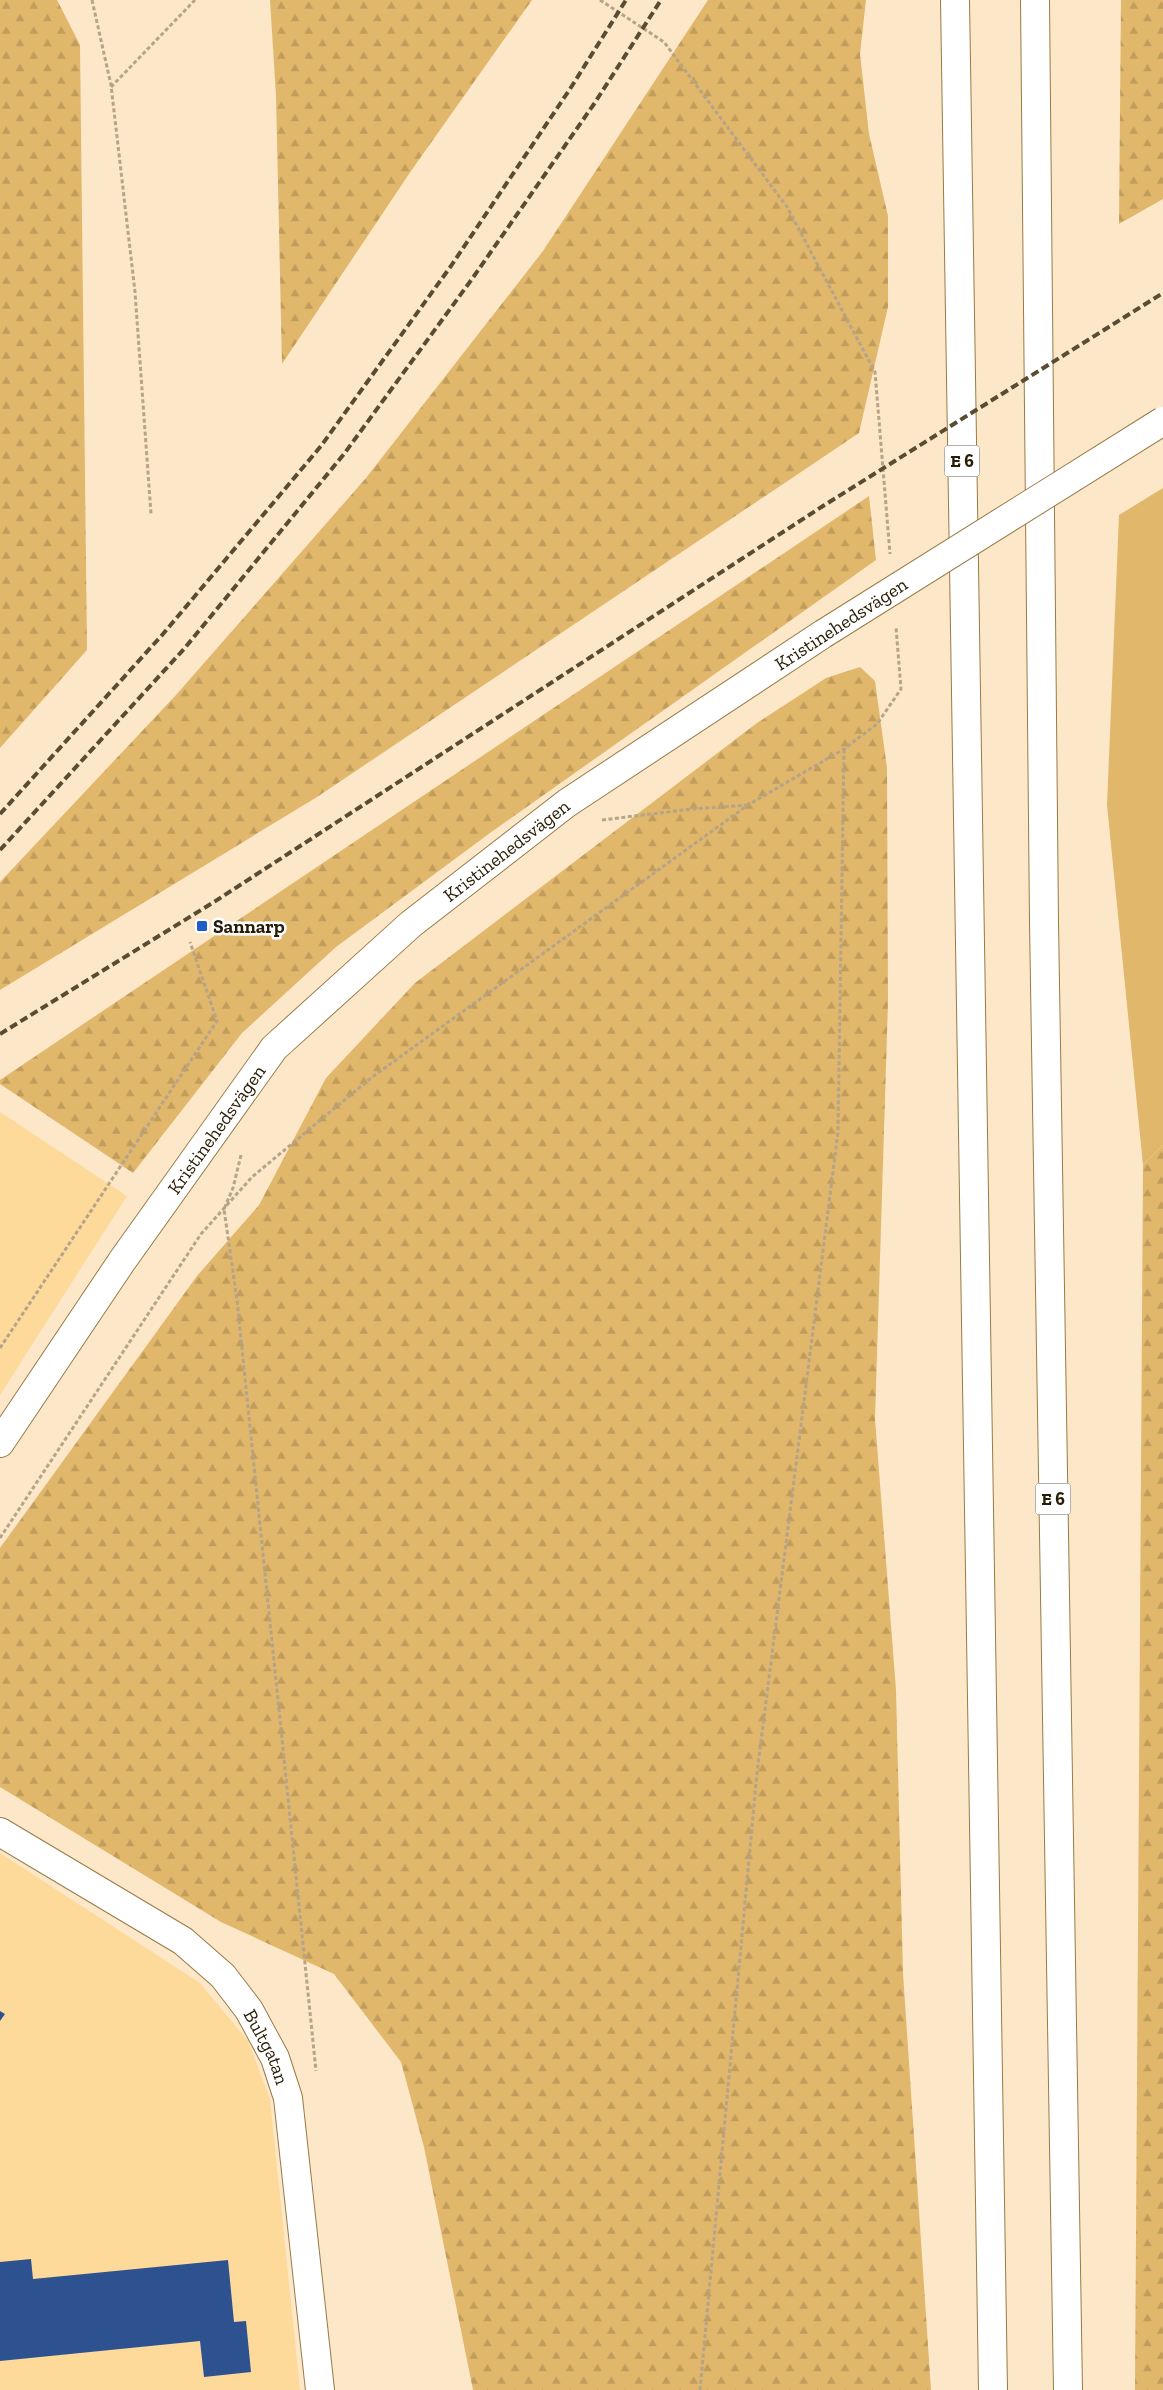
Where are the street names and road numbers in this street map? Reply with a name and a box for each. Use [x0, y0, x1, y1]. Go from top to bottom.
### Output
road number: E 6 [944, 446, 980, 476]
street label: Kristinehedsvägen [770, 573, 912, 675]
street label: Kristinehedsvägen [438, 794, 574, 906]
street label: Kristinehedsvägen [162, 1060, 270, 1198]
road number: E 6 [1036, 1484, 1070, 1515]
street label: Bultgatan [239, 2005, 294, 2087]

